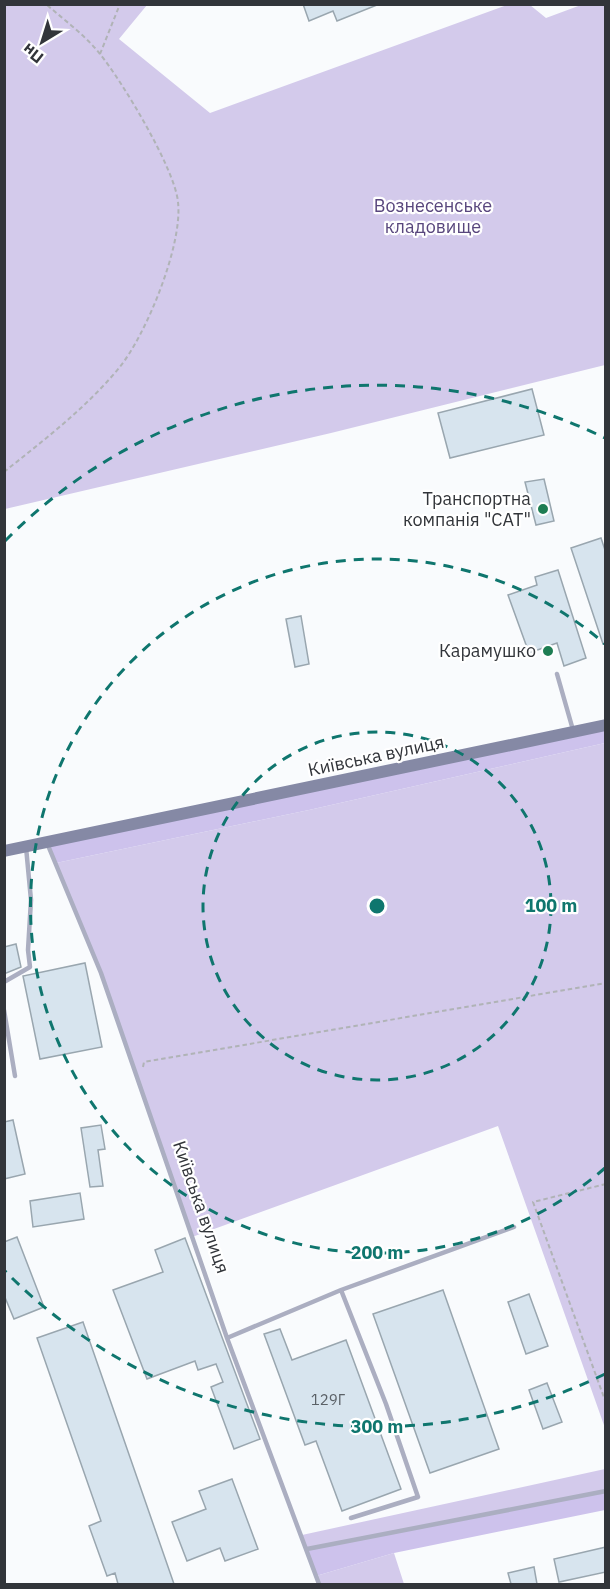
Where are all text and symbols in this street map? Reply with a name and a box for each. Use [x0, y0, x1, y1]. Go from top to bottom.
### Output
north arrow [12, 12, 72, 72]
text: Пн [18, 39, 47, 68]
park label: Вознесенське кладовище [374, 194, 492, 238]
place label: Транспортна компанія "САТ" [403, 487, 531, 531]
marker: Транспортна компанія "САТ" [536, 502, 550, 516]
place label: Карамушко [439, 639, 536, 662]
marker: Карамушко [541, 644, 555, 658]
street label: Київська вулиця [306, 730, 446, 781]
text: 100 m [525, 894, 577, 917]
centre of rings [367, 896, 387, 916]
street label: Київська вулиця [168, 1138, 235, 1276]
text: 200 m [351, 1241, 403, 1264]
house number: 129Г [311, 1390, 346, 1409]
text: 300 m [351, 1415, 403, 1438]

